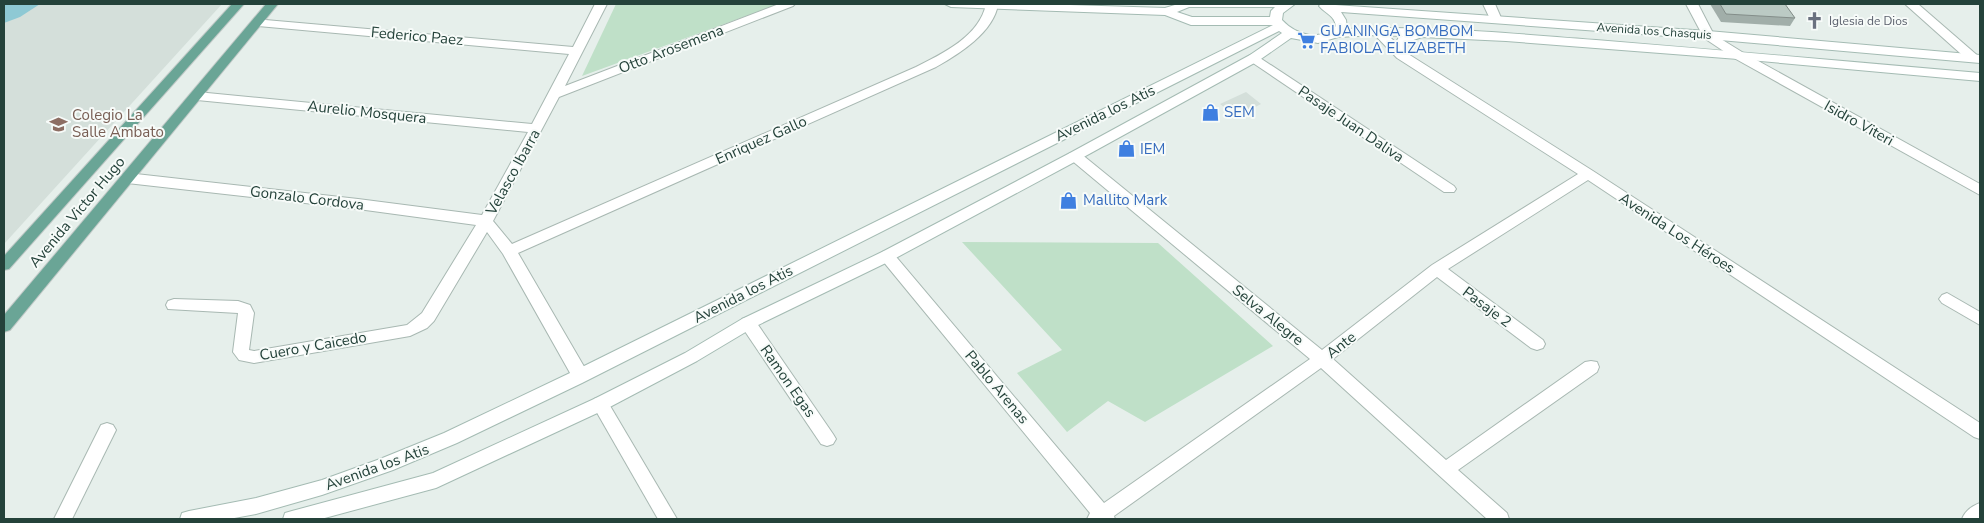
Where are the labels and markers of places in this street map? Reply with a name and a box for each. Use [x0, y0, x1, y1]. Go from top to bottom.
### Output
church icon: Iglesia de Dios [1805, 11, 1825, 31]
place label: Iglesia de Dios [1829, 13, 1908, 29]
place label: GUANINGA BOMBOM FABIOLA ELIZABETH [1320, 21, 1473, 58]
supermarket icon: GUANINGA BOMBOM FABIOLA ELIZABETH [1296, 30, 1316, 50]
shop icon: SEM [1200, 102, 1220, 122]
place label: SEM [1224, 102, 1255, 122]
place label: Colegio La Salle Ambato [72, 105, 164, 142]
school or university icon: Colegio La Salle Ambato [48, 114, 68, 134]
shop icon: IEM [1116, 139, 1136, 159]
place label: IEM [1140, 139, 1165, 159]
shop icon: Mallito Mark [1059, 190, 1079, 210]
place label: Mallito Mark [1083, 190, 1168, 210]

